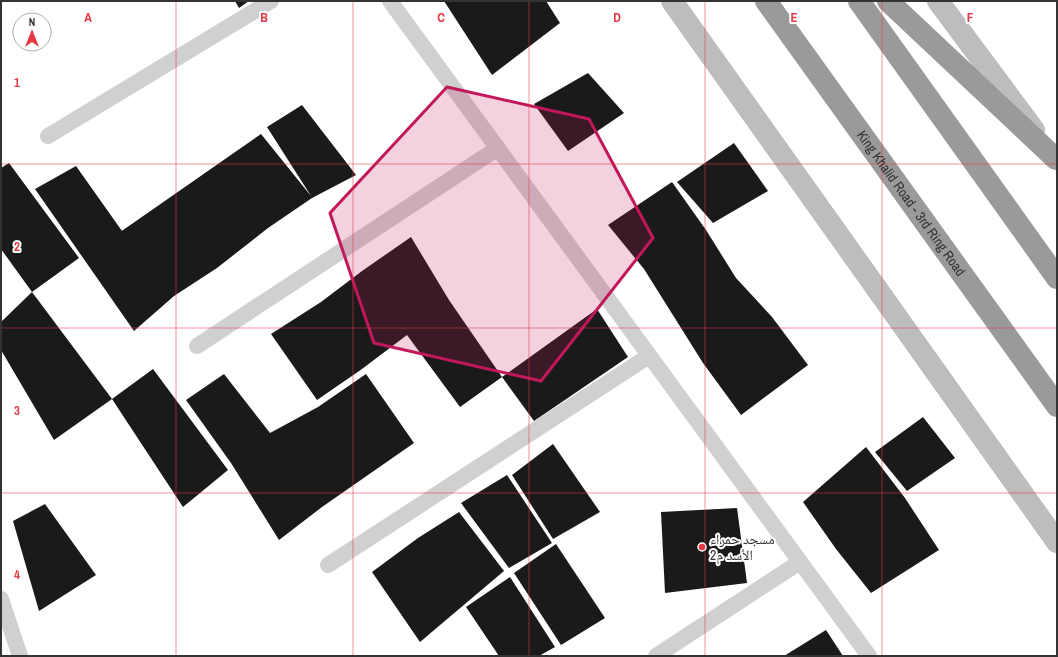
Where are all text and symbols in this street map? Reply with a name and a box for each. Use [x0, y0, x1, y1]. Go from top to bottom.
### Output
text: A [84, 9, 92, 26]
text: B [260, 9, 268, 26]
text: C [437, 9, 445, 26]
text: D [613, 9, 621, 26]
text: E [790, 9, 798, 26]
text: F [967, 9, 974, 26]
north arrow [12, 12, 52, 52]
text: N [29, 15, 35, 29]
text: 1 [14, 74, 20, 91]
street label: King Khalid Road - 3rd Ring Road [853, 127, 970, 280]
text: 2 [14, 238, 20, 255]
text: 3 [14, 402, 20, 419]
place label: مسجد حمراء الأسد م2 [710, 530, 775, 565]
marker: مسجد حمراء الأسد م2 [697, 542, 707, 552]
text: 4 [14, 566, 20, 583]

